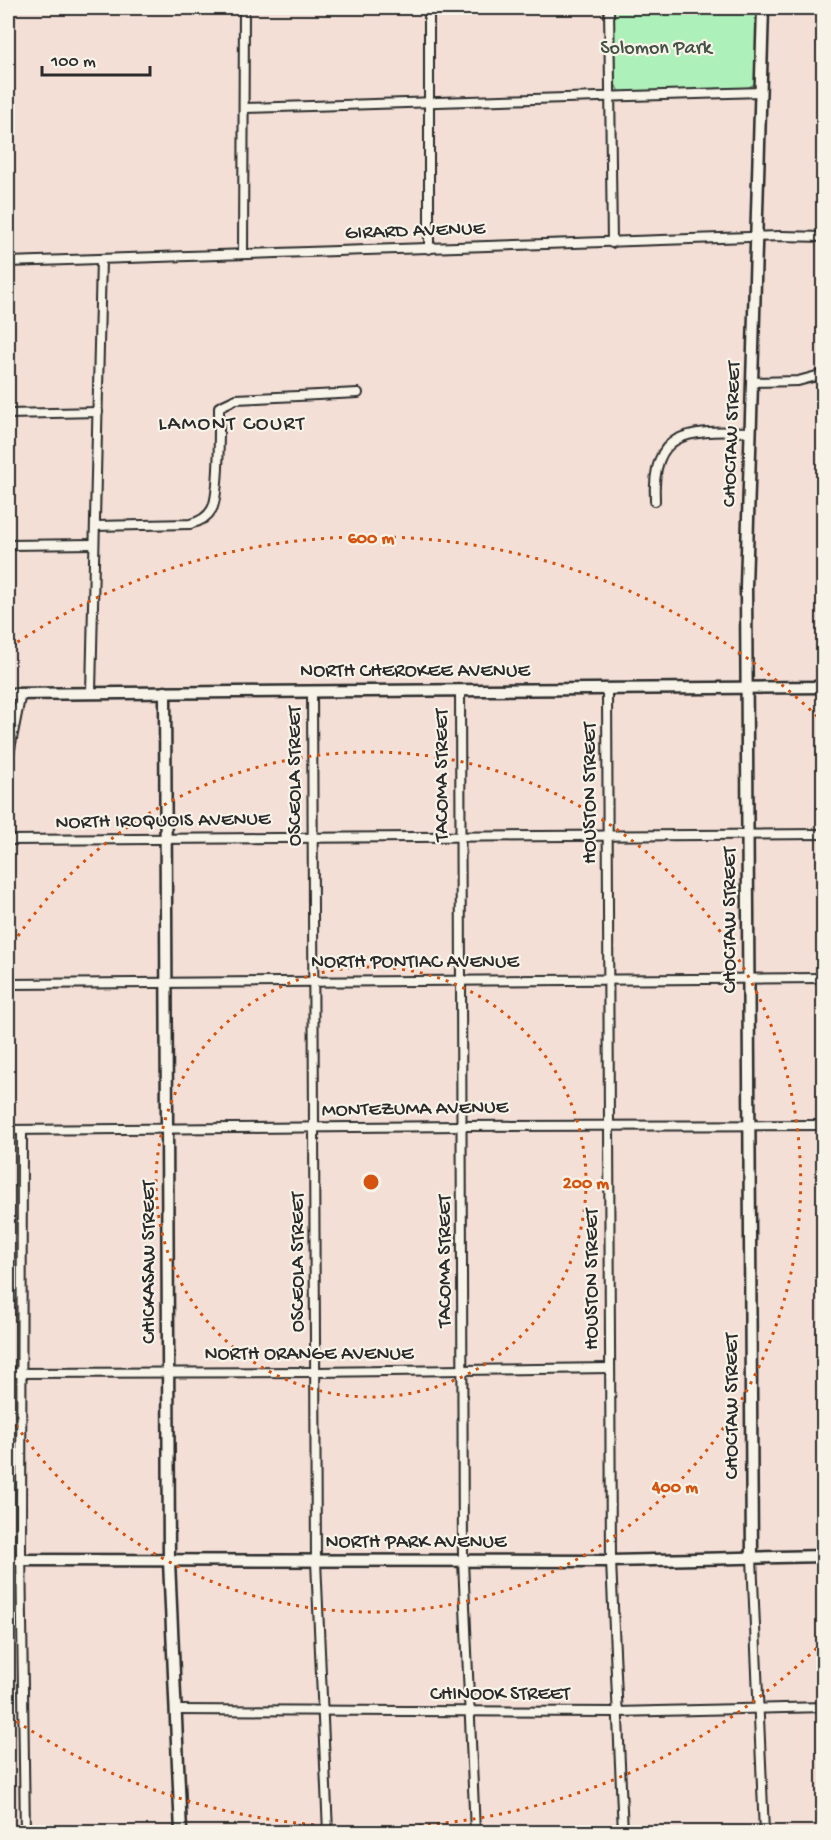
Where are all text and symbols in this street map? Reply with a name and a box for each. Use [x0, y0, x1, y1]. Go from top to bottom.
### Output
park label: Solomon Park [600, 38, 714, 61]
scale bar [42, 39, 150, 77]
text: 100 m [50, 52, 96, 73]
street label: GIRARD AVENUE [344, 218, 487, 246]
street label: CHOCTAW STREET [719, 359, 747, 508]
district label: LAMONT COURT [158, 413, 306, 438]
text: 600 m [348, 529, 395, 550]
street label: NORTH CHEROKEE AVENUE [300, 661, 531, 684]
street label: OSCEOLA STREET [285, 704, 308, 846]
street label: TACOMA STREET [432, 707, 455, 842]
street label: HOUSTON STREET [580, 721, 603, 864]
street label: NORTH IROQUOIS AVENUE [55, 809, 272, 835]
street label: CHOCTAW STREET [720, 845, 743, 993]
street label: NORTH PONTIAC AVENUE [311, 952, 520, 975]
street label: MONTEZUMA AVENUE [322, 1097, 510, 1123]
centre of rings [361, 1172, 381, 1192]
text: 200 m [563, 1174, 609, 1195]
street label: CHICKASAW STREET [139, 1179, 162, 1344]
street label: OSCEOLA STREET [288, 1190, 311, 1332]
street label: TACOMA STREET [435, 1193, 458, 1328]
street label: HOUSTON STREET [582, 1207, 605, 1350]
street label: CHOCTAW STREET [722, 1331, 745, 1479]
street label: NORTH ORANGE AVENUE [204, 1344, 415, 1367]
text: 400 m [651, 1478, 698, 1499]
street label: NORTH PARK AVENUE [326, 1532, 508, 1555]
street label: CHINOOK STREET [430, 1684, 571, 1707]

